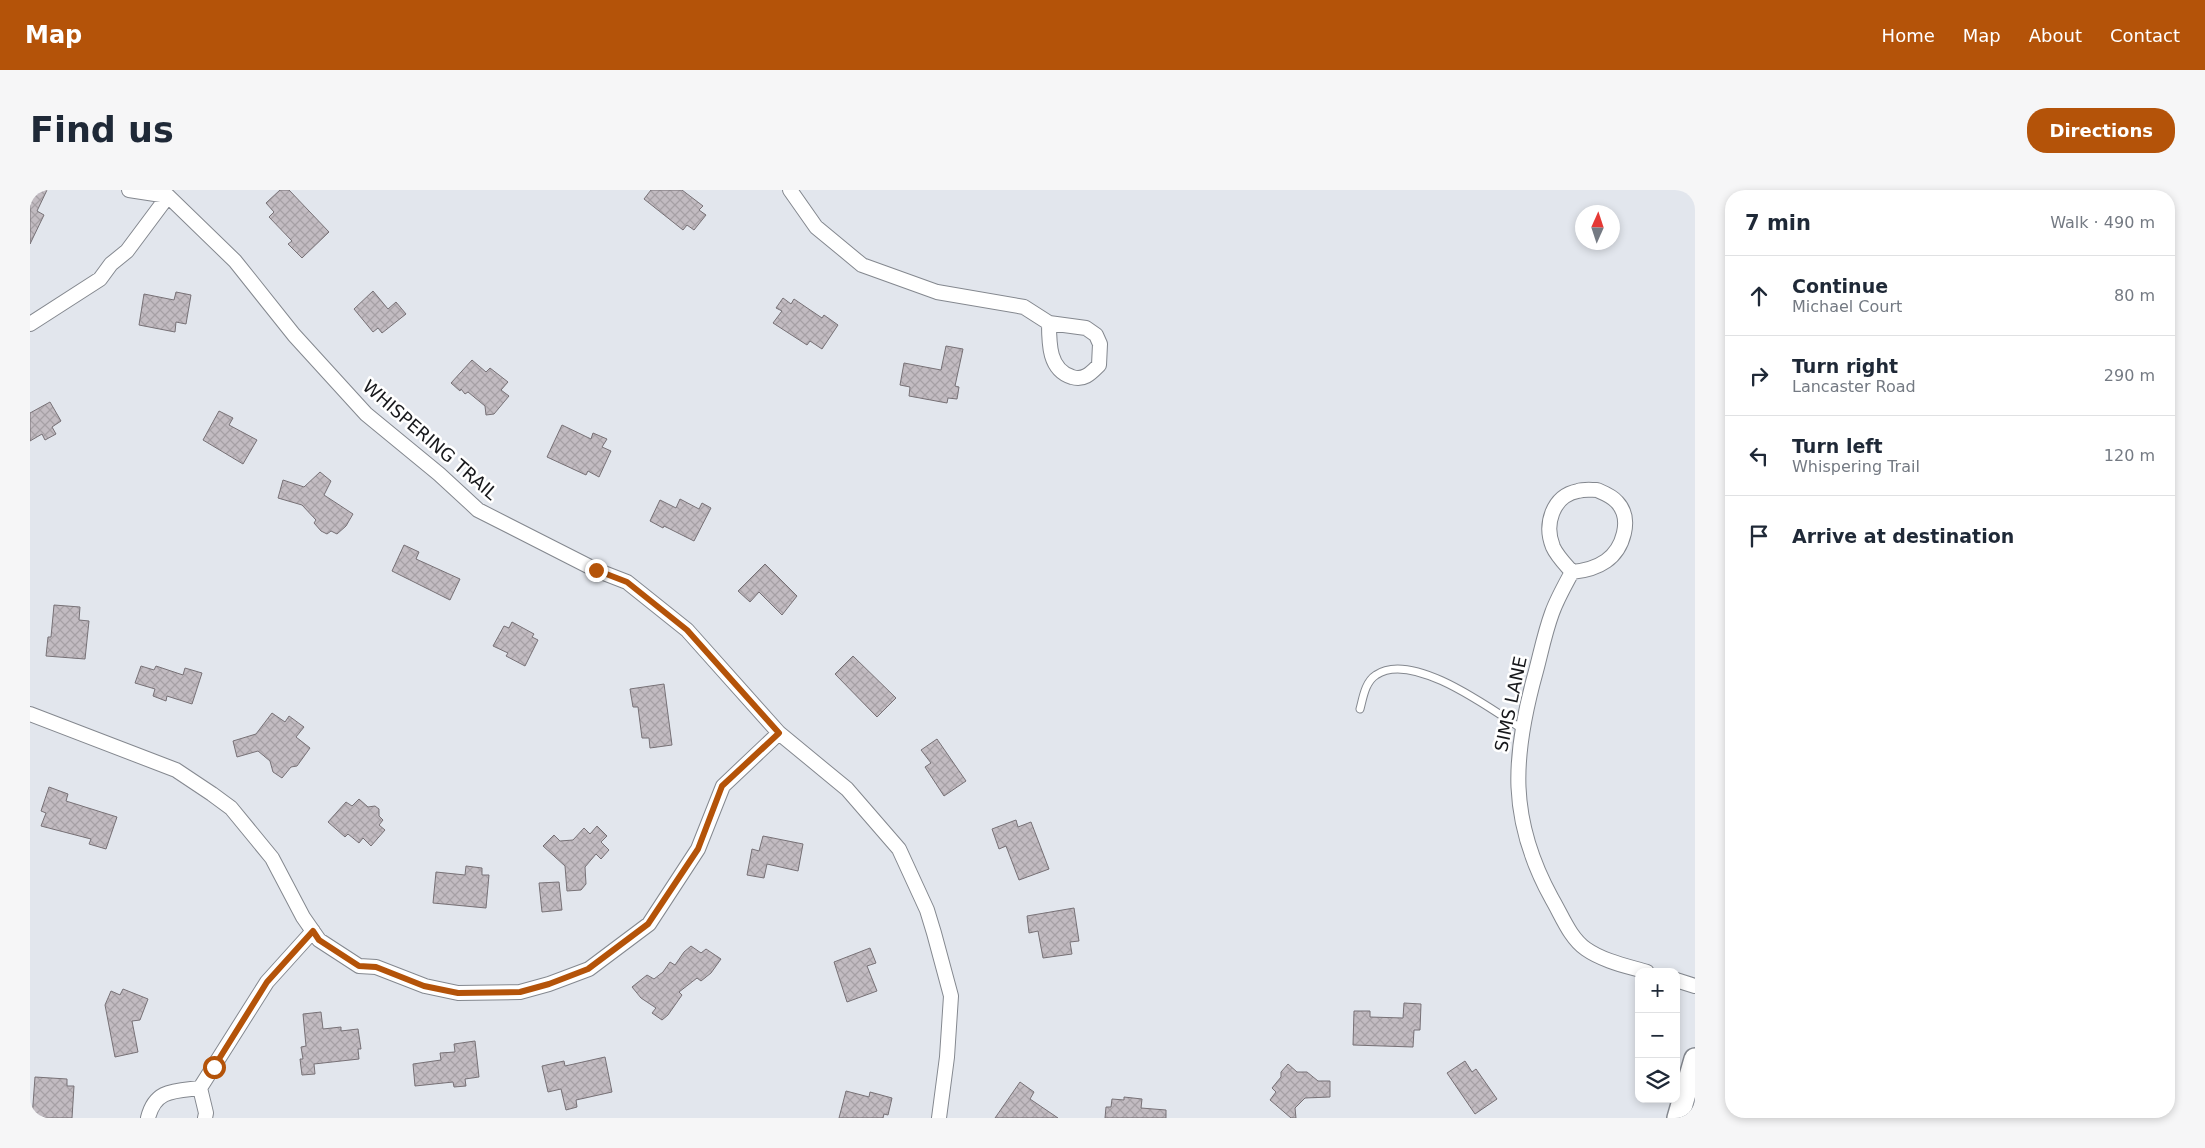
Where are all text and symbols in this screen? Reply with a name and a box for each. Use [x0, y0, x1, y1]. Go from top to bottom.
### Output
text: Map [25, 21, 82, 49]
text: Home [1882, 25, 1935, 46]
text: Map [1963, 25, 2001, 46]
text: About [2029, 25, 2082, 46]
text: Contact [2110, 25, 2180, 46]
button: Directions [2027, 108, 2175, 153]
text: Find us [30, 110, 174, 150]
north arrow [1575, 205, 1620, 250]
text: 7 min [1745, 211, 1811, 235]
text: Walk · 490 m [2050, 213, 2155, 232]
text: Continue [1792, 275, 1888, 297]
icon: ahead [1745, 282, 1773, 310]
text: 80 m [2114, 286, 2155, 305]
text: Michael Court [1792, 297, 1902, 316]
text: Turn right [1792, 355, 1898, 377]
icon: right [1745, 362, 1773, 390]
text: 290 m [2104, 366, 2155, 385]
street label: WHISPERING TRAIL [359, 375, 502, 504]
text: Lancaster Road [1792, 377, 1916, 396]
text: Turn left [1792, 435, 1883, 457]
icon: left [1745, 442, 1773, 470]
text: 120 m [2104, 446, 2155, 465]
text: Whispering Trail [1792, 457, 1920, 476]
icon: arrive [1745, 522, 1773, 550]
text: Arrive at destination [1792, 525, 2014, 547]
route end [585, 559, 608, 582]
street label: SIMS LANE [1490, 654, 1531, 754]
map controls [1635, 968, 1680, 1103]
button: + [1635, 968, 1680, 1013]
button: − [1635, 1013, 1680, 1058]
route start [203, 1056, 226, 1079]
button: layers [1635, 1058, 1680, 1103]

